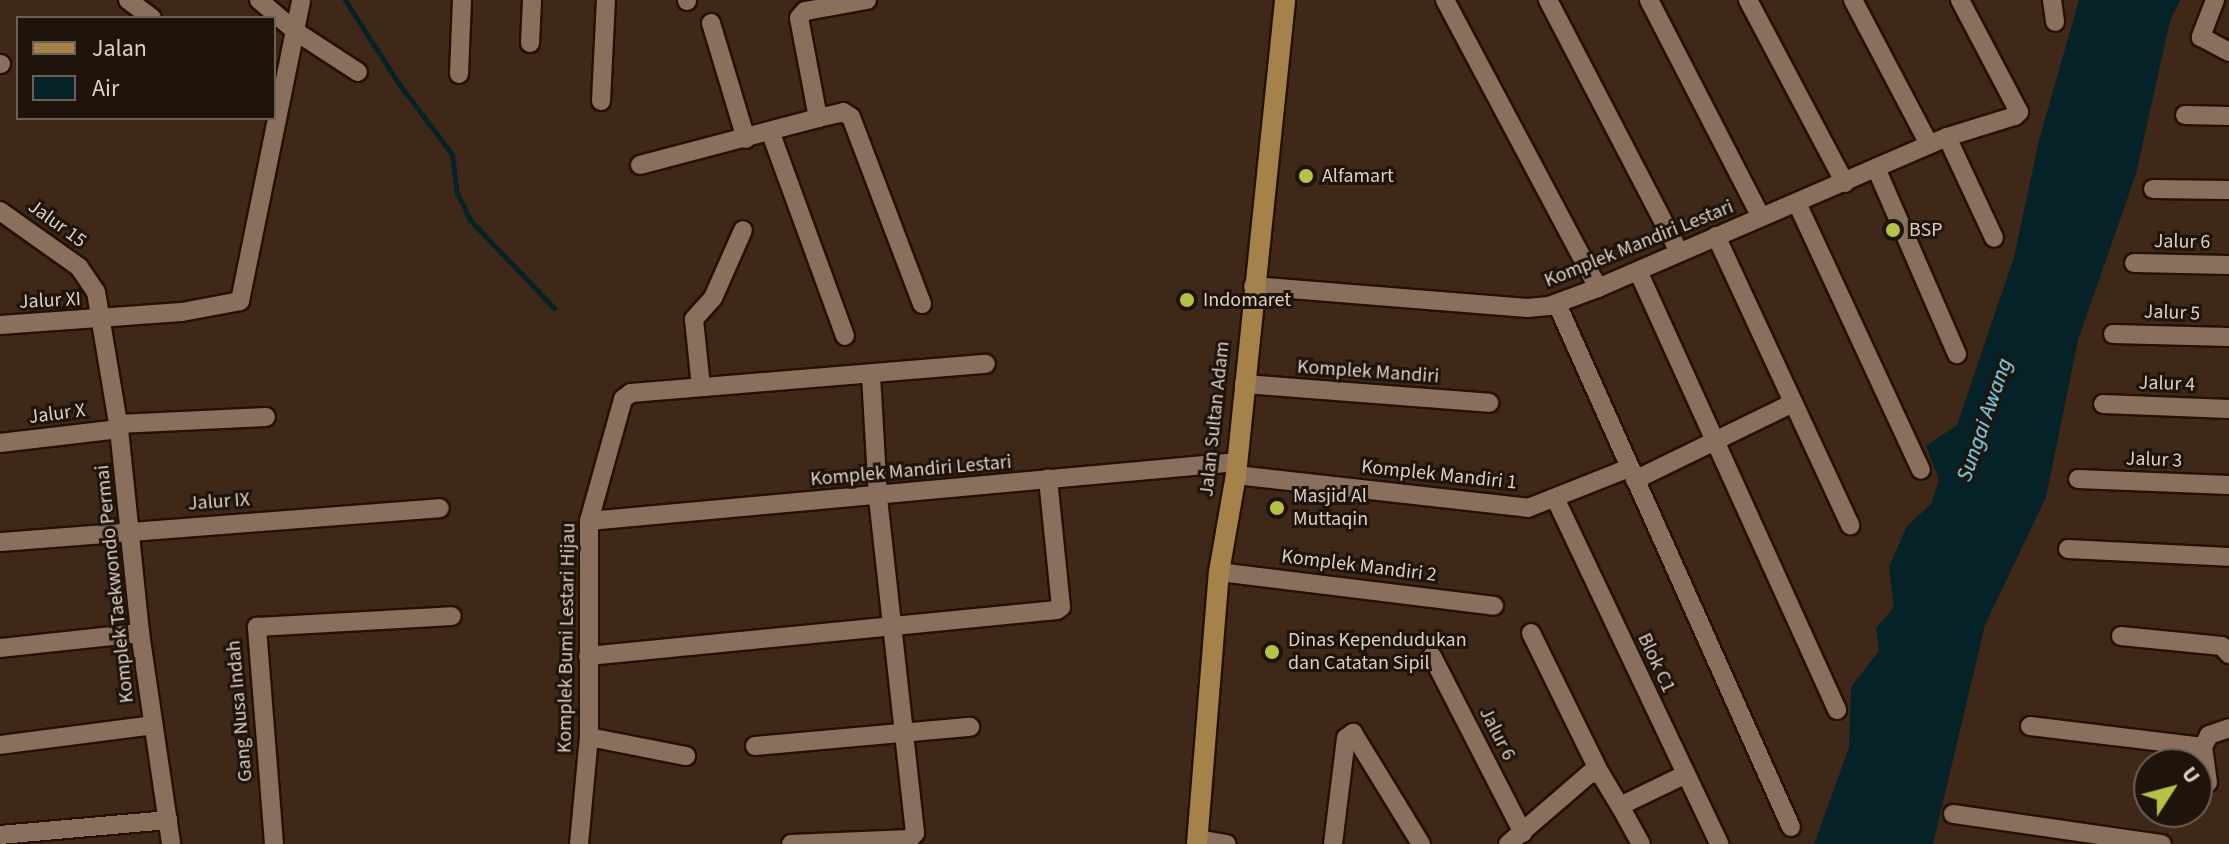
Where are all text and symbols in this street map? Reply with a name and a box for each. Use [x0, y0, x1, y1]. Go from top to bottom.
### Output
legend [16, 16, 276, 120]
text: Jalan [92, 31, 147, 66]
text: Air [92, 71, 119, 106]
place label: Alfamart [1322, 164, 1394, 188]
marker: Alfamart [1297, 167, 1315, 185]
street label: Jalur 15 [23, 195, 91, 253]
street label: Komplek Mandiri Lestari [1541, 195, 1737, 293]
place label: BSP [1909, 218, 1942, 242]
marker: BSP [1884, 221, 1902, 239]
street label: Jalur 6 [2154, 230, 2210, 254]
street label: Jalur XI [18, 287, 82, 315]
place label: Indomaret [1203, 288, 1291, 312]
marker: Indomaret [1178, 291, 1196, 309]
street label: Jalur 5 [2143, 300, 2201, 326]
street label: Jalan Sultan Adam [1195, 340, 1235, 498]
street label: Komplek Mandiri [1296, 355, 1440, 389]
water label: Sungai Awang [1952, 355, 2018, 485]
street label: Jalur 4 [2138, 371, 2196, 397]
street label: Jalur X [27, 399, 87, 429]
street label: Jalur 3 [2125, 447, 2183, 473]
street label: Komplek Mandiri Lestari [809, 450, 1013, 492]
street label: Komplek Mandiri 1 [1360, 455, 1518, 495]
street label: Komplek Taekwondo Permai [91, 464, 139, 704]
place label: Masjid Al Muttaqin [1293, 484, 1368, 531]
street label: Jalur IX [187, 488, 251, 516]
marker: Masjid Al Muttaqin [1268, 499, 1286, 517]
street label: Komplek Bumi Lestari Hijau [553, 523, 581, 753]
street label: Komplek Mandiri 2 [1280, 545, 1438, 587]
place label: Dinas Kependudukan dan Catatan Sipil [1288, 628, 1467, 675]
street label: Blok C1 [1632, 629, 1680, 697]
street label: Gang Nusa Indah [222, 639, 258, 783]
marker: Dinas Kependudukan dan Catatan Sipil [1263, 643, 1281, 661]
street label: Jalur 6 [1473, 703, 1521, 765]
north arrow [2133, 748, 2213, 828]
text: U [2174, 760, 2208, 790]

